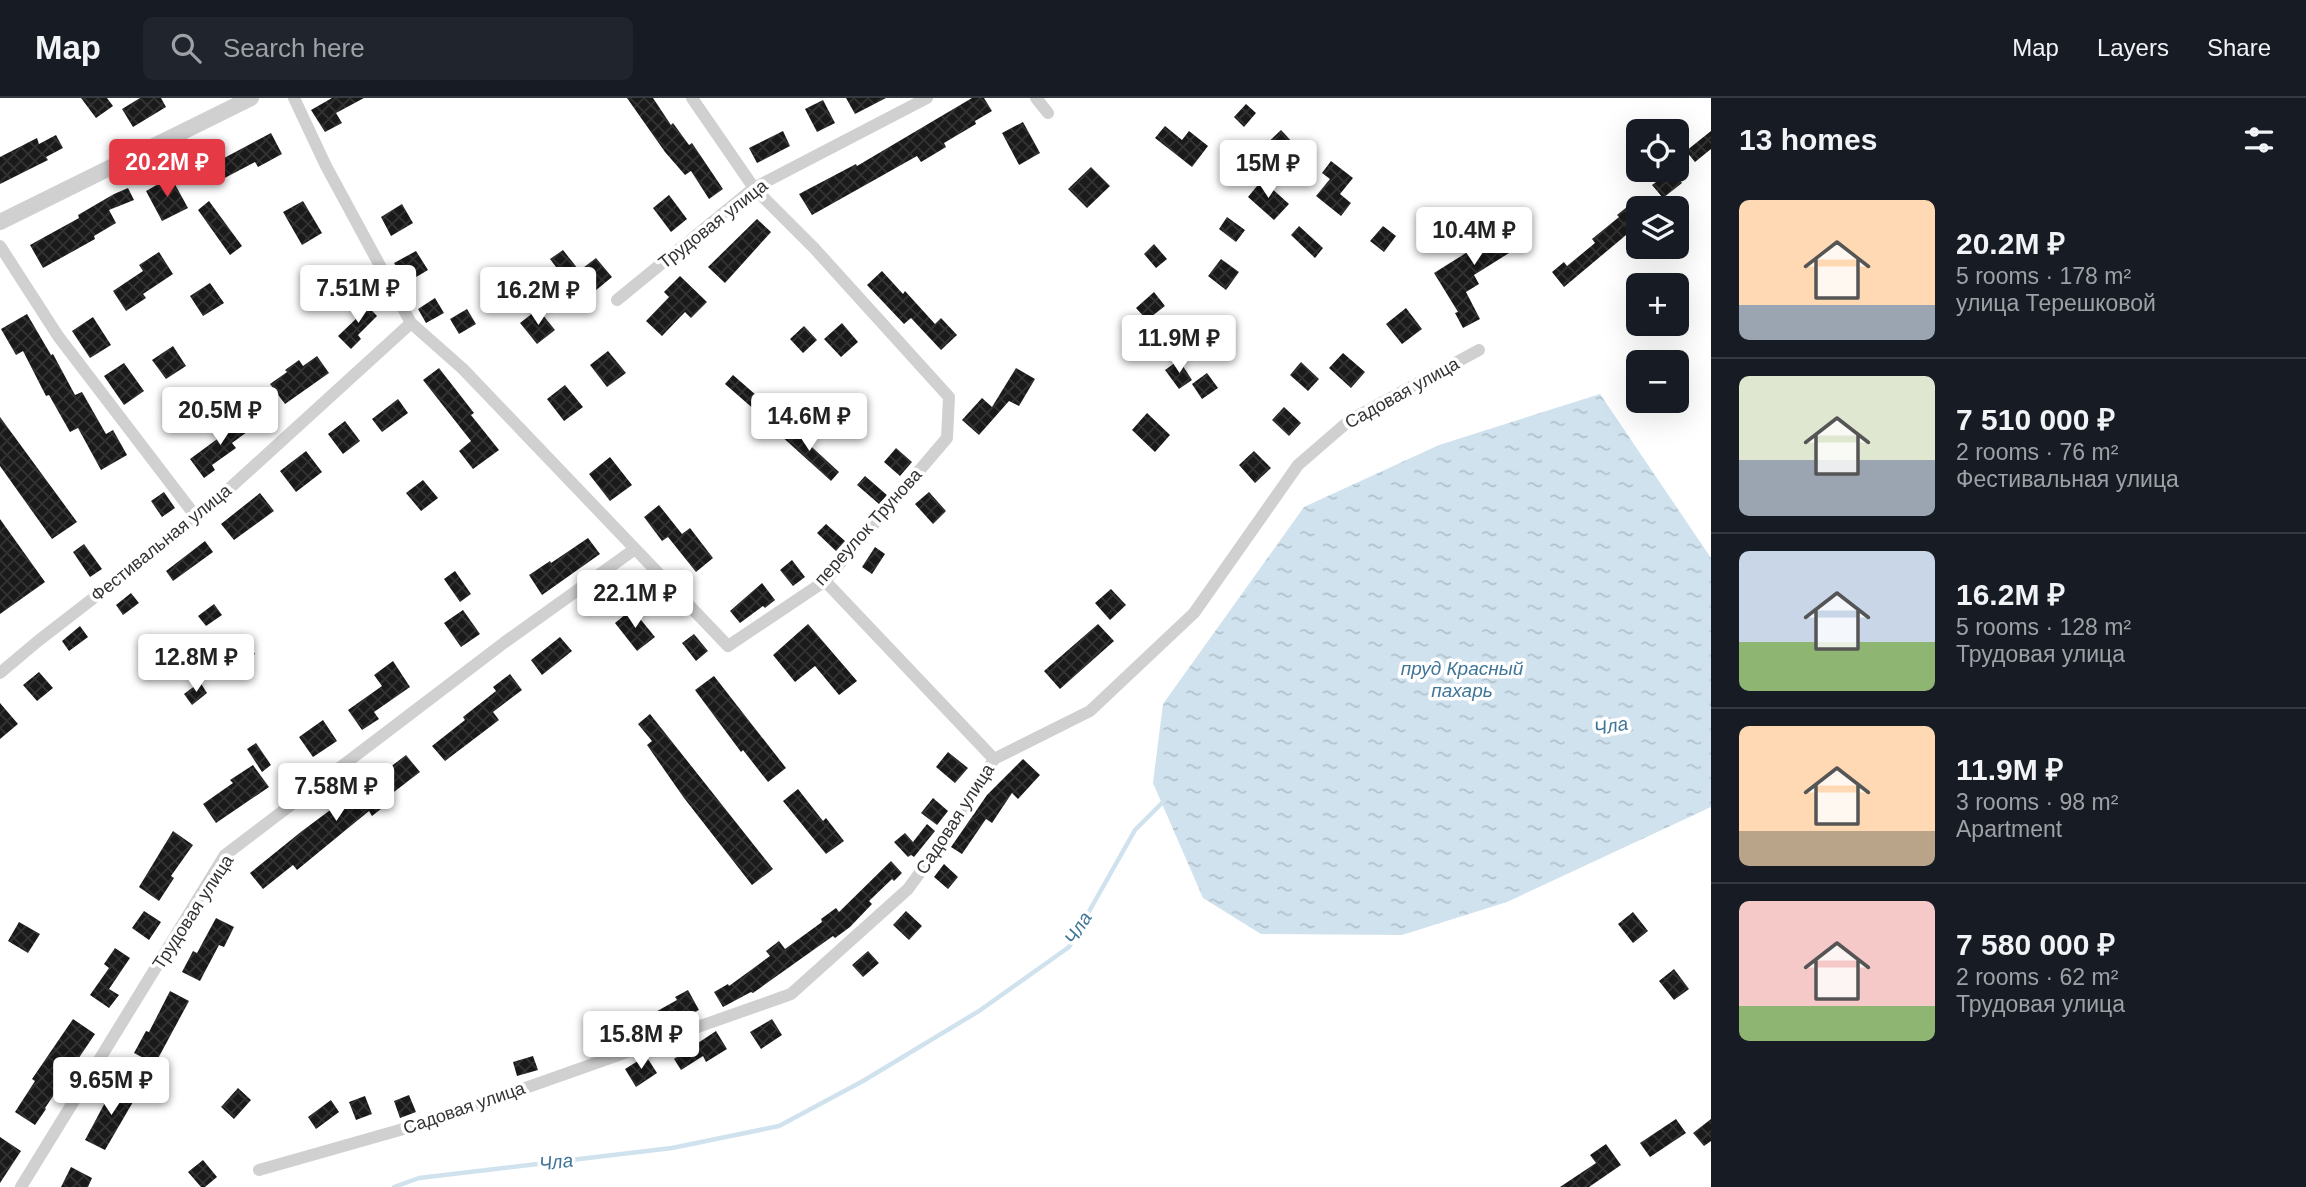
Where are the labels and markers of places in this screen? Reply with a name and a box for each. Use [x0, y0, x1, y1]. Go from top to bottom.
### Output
pin: 20.2M ₽ [102, 140, 232, 199]
pin: 15M ₽ [1219, 140, 1317, 200]
pin: 10.4M ₽ [1409, 208, 1539, 267]
pin: 7.51M ₽ [293, 266, 423, 325]
pin: 16.2M ₽ [473, 268, 603, 327]
pin: 11.9M ₽ [1114, 316, 1244, 375]
pin: 20.5M ₽ [155, 388, 285, 447]
pin: 14.6M ₽ [744, 394, 874, 453]
pin: 22.1M ₽ [570, 570, 700, 630]
pin: 12.8M ₽ [131, 634, 261, 694]
pin: 7.58M ₽ [271, 764, 401, 823]
pin: 15.8M ₽ [576, 1012, 706, 1071]
pin: 9.65M ₽ [46, 1058, 176, 1117]

